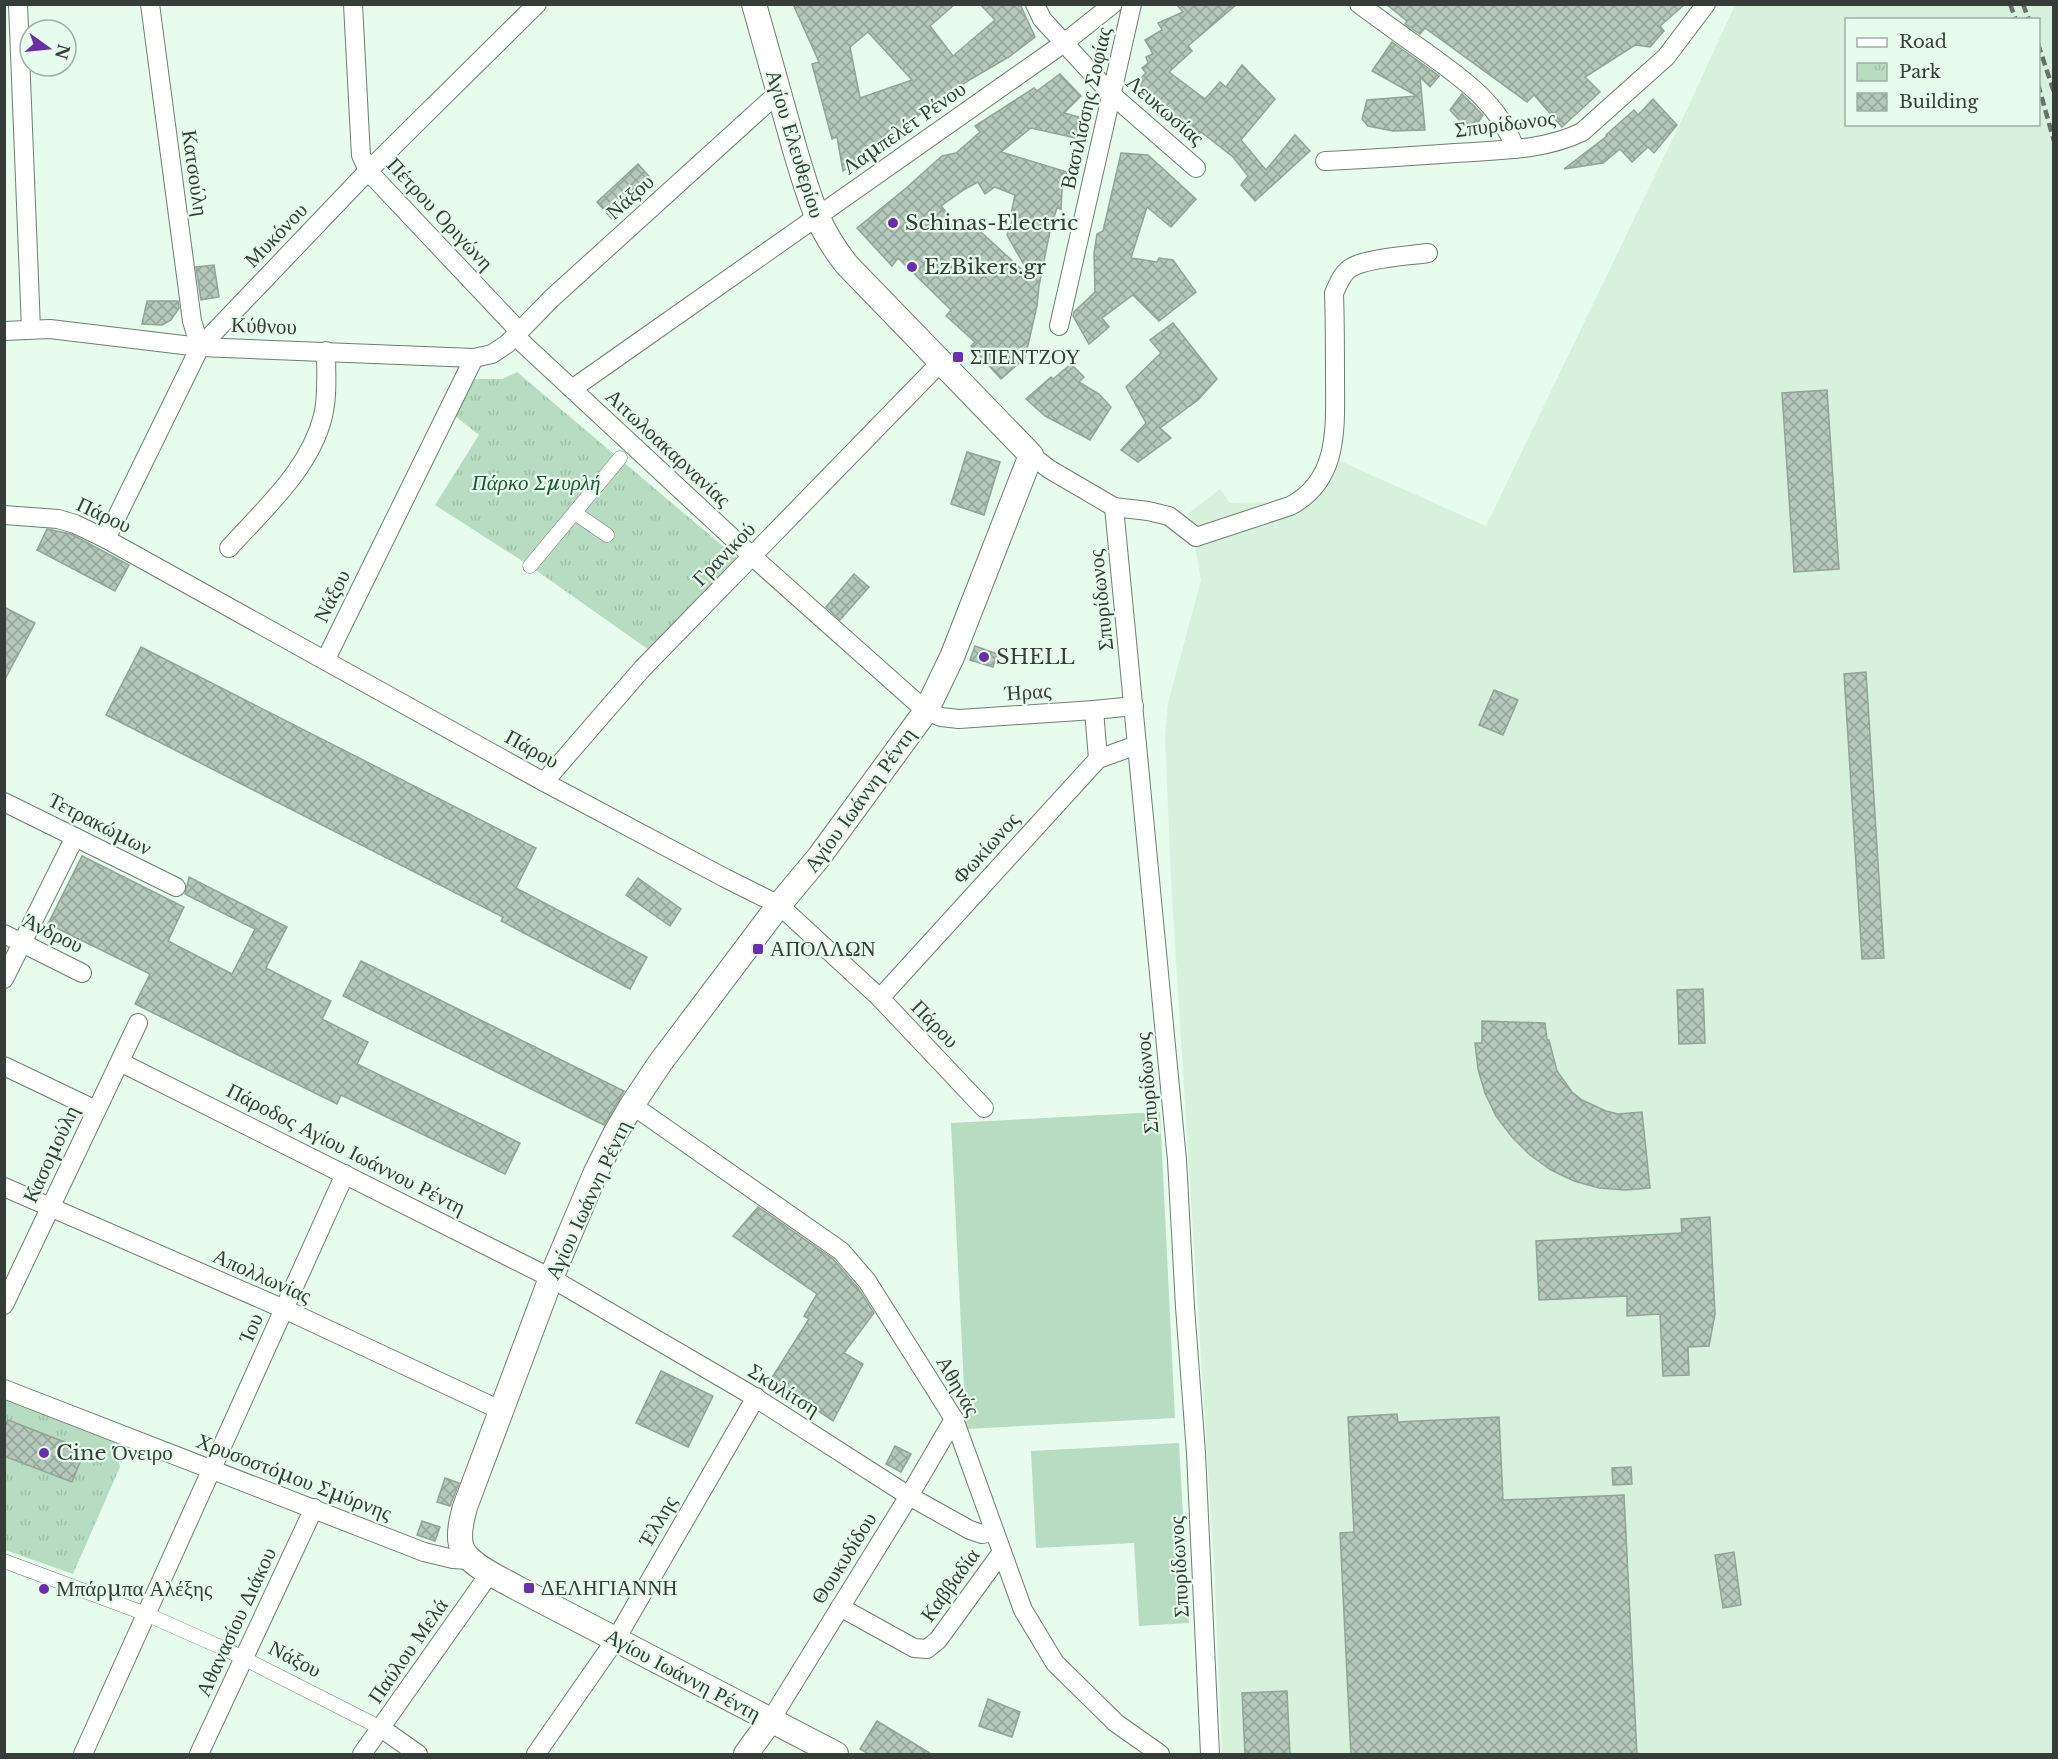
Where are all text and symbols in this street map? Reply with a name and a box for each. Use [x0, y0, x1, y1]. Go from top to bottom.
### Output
north arrow [18, 18, 78, 78]
legend [1845, 18, 2040, 126]
street label: Βασιλίσσης Σοφίας [1055, 24, 1117, 192]
text: Road [1899, 31, 1947, 53]
text: N [51, 42, 74, 62]
text: Park [1899, 61, 1941, 83]
street label: Αγίου Ελευθερίου [760, 67, 830, 221]
street label: Λευκωσίας [1121, 69, 1210, 151]
street label: Λαμπελέτ Ρένου [837, 76, 971, 180]
text: Building [1899, 91, 1978, 113]
street label: Σπυρίδωνος [1453, 105, 1558, 143]
street label: Κατσούλη [176, 128, 214, 218]
street label: Πέτρου Οριγώνη [381, 152, 499, 276]
street label: Νάξου [601, 169, 659, 225]
street label: Μυκόνου [239, 197, 313, 273]
place label: Schinas-Electric [905, 210, 1078, 236]
marker: Schinas-Electric [886, 216, 900, 230]
place label: EzBikers.gr [924, 254, 1046, 280]
marker: EzBikers.gr [905, 260, 919, 274]
street label: Κύθνου [231, 312, 297, 340]
place label: ΣΠΕΝΤΖΟΥ [970, 344, 1080, 370]
marker: ΣΠΕΝΤΖΟΥ [951, 350, 965, 364]
street label: Αιτωλοακαρνανίας [600, 383, 736, 513]
park label: Πάρκο Σµυρλή [471, 470, 600, 496]
street label: Πάρου [72, 491, 136, 539]
street label: Γρανικού [687, 516, 761, 592]
street label: Σπυρίδωνος [1083, 548, 1119, 652]
street label: Νάξου [308, 565, 356, 627]
place label: SHELL [996, 644, 1075, 670]
marker: SHELL [977, 650, 991, 664]
street label: Ήρας [1003, 677, 1053, 707]
street label: Αγίου Ιωάννη Ρέντη [799, 722, 921, 878]
street label: Πάρου [501, 724, 563, 774]
street label: Τετρακώμων [44, 787, 156, 861]
street label: Φωκίωνος [947, 806, 1025, 889]
street label: Άνδρου [18, 907, 88, 959]
place label: ΑΠΟΛΛΩΝ [770, 936, 876, 962]
marker: ΑΠΟΛΛΩΝ [751, 942, 765, 956]
street label: Πάρου [906, 994, 964, 1054]
street label: Σπυρίδωνος [1130, 1031, 1164, 1135]
street label: Πάροδος Αγίου Ιωάννου Ρέντη [222, 1077, 470, 1221]
street label: Κασομούλη [17, 1101, 85, 1207]
street label: Αγίου Ιωάννη Ρέντη [540, 1116, 636, 1284]
street label: Απολλωνίας [209, 1243, 316, 1309]
street label: Ίου [233, 1309, 269, 1348]
street label: Αθηνάς [930, 1351, 986, 1421]
street label: Σκυλίτση [743, 1358, 825, 1422]
street label: Χρυσοστόμου Σμύρνης [193, 1428, 396, 1527]
place label: Cine Όνειρο [56, 1440, 173, 1466]
marker: Cine Όνειρο [37, 1446, 51, 1460]
street label: Έλλης [633, 1491, 683, 1552]
street label: Θουκυδίδου [806, 1507, 882, 1609]
street label: Σπυρίδωνος [1163, 1515, 1195, 1618]
street label: Αθανασίου Διάκου [190, 1543, 282, 1701]
street label: Καββαδία [915, 1543, 985, 1627]
place label: ΔΕΛΗΓΙΑΝΝΗ [541, 1575, 678, 1601]
place label: Μπάρμπα Αλέξης [56, 1576, 213, 1602]
marker: ΔΕΛΗΓΙΑΝΝΗ [522, 1581, 536, 1595]
marker: Μπάρμπα Αλέξης [37, 1582, 51, 1596]
street label: Παύλου Μελά [362, 1593, 454, 1709]
street label: Αγίου Ιωάννη Ρέντη [601, 1623, 765, 1727]
street label: Νάξου [264, 1635, 326, 1683]

